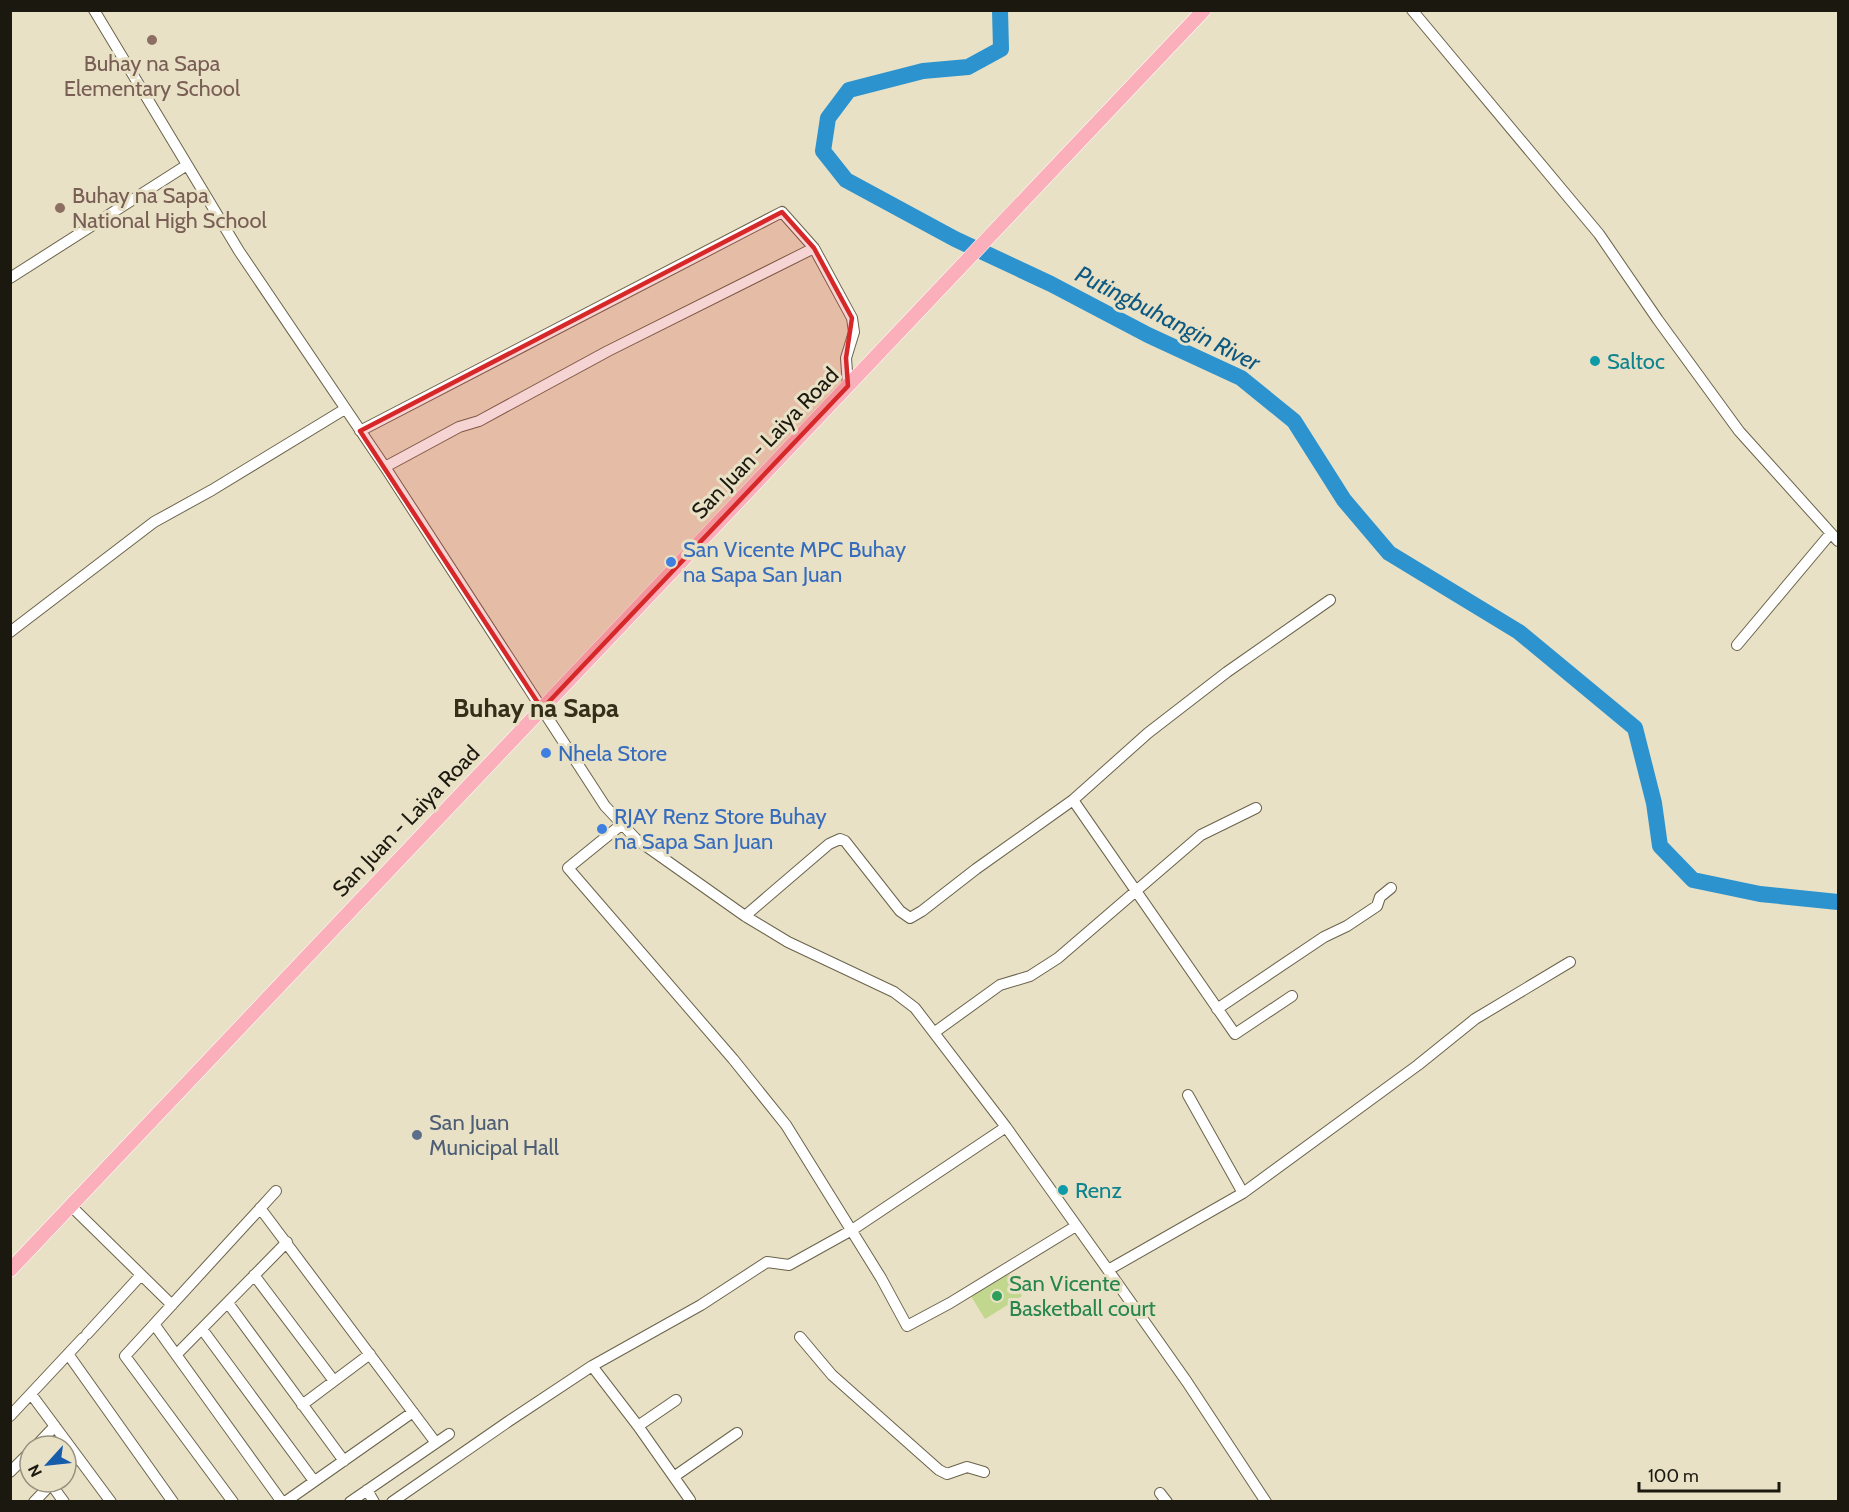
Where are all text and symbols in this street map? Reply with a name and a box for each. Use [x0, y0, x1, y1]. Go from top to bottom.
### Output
marker: Buhay na Sapa Elementary School [145, 33, 159, 47]
place label: Buhay na Sapa Elementary School [64, 50, 241, 102]
place label: Buhay na Sapa National High School [72, 182, 268, 234]
marker: Buhay na Sapa National High School [53, 201, 67, 215]
water label: Putingbuhangin River [1071, 259, 1267, 378]
place label: Saltoc [1607, 348, 1665, 375]
marker: Saltoc [1588, 354, 1602, 368]
street label: San Juan - Laiya Road [686, 362, 844, 524]
place label: San Vicente MPC Buhay na Sapa San Juan [683, 536, 906, 588]
marker: San Vicente MPC Buhay na Sapa San Juan [664, 555, 678, 569]
district label: Buhay na Sapa [453, 692, 619, 724]
street label: San Juan - Laiya Road [327, 740, 485, 902]
place label: Nhela Store [558, 740, 667, 767]
marker: Nhela Store [539, 746, 553, 760]
place label: RJAY Renz Store Buhay na Sapa San Juan [614, 803, 827, 855]
marker: RJAY Renz Store Buhay na Sapa San Juan [595, 822, 609, 836]
place label: San Juan Municipal Hall [429, 1109, 560, 1161]
marker: San Juan Municipal Hall [410, 1128, 424, 1142]
place label: Renz [1075, 1177, 1122, 1204]
marker: Renz [1056, 1183, 1070, 1197]
place label: San Vicente Basketball court [1009, 1270, 1156, 1322]
marker: San Vicente Basketball court [990, 1289, 1004, 1303]
north arrow [18, 1434, 78, 1494]
scale bar [1639, 1455, 1778, 1493]
text: N [24, 1461, 46, 1480]
text: 100 m [1648, 1465, 1699, 1487]

